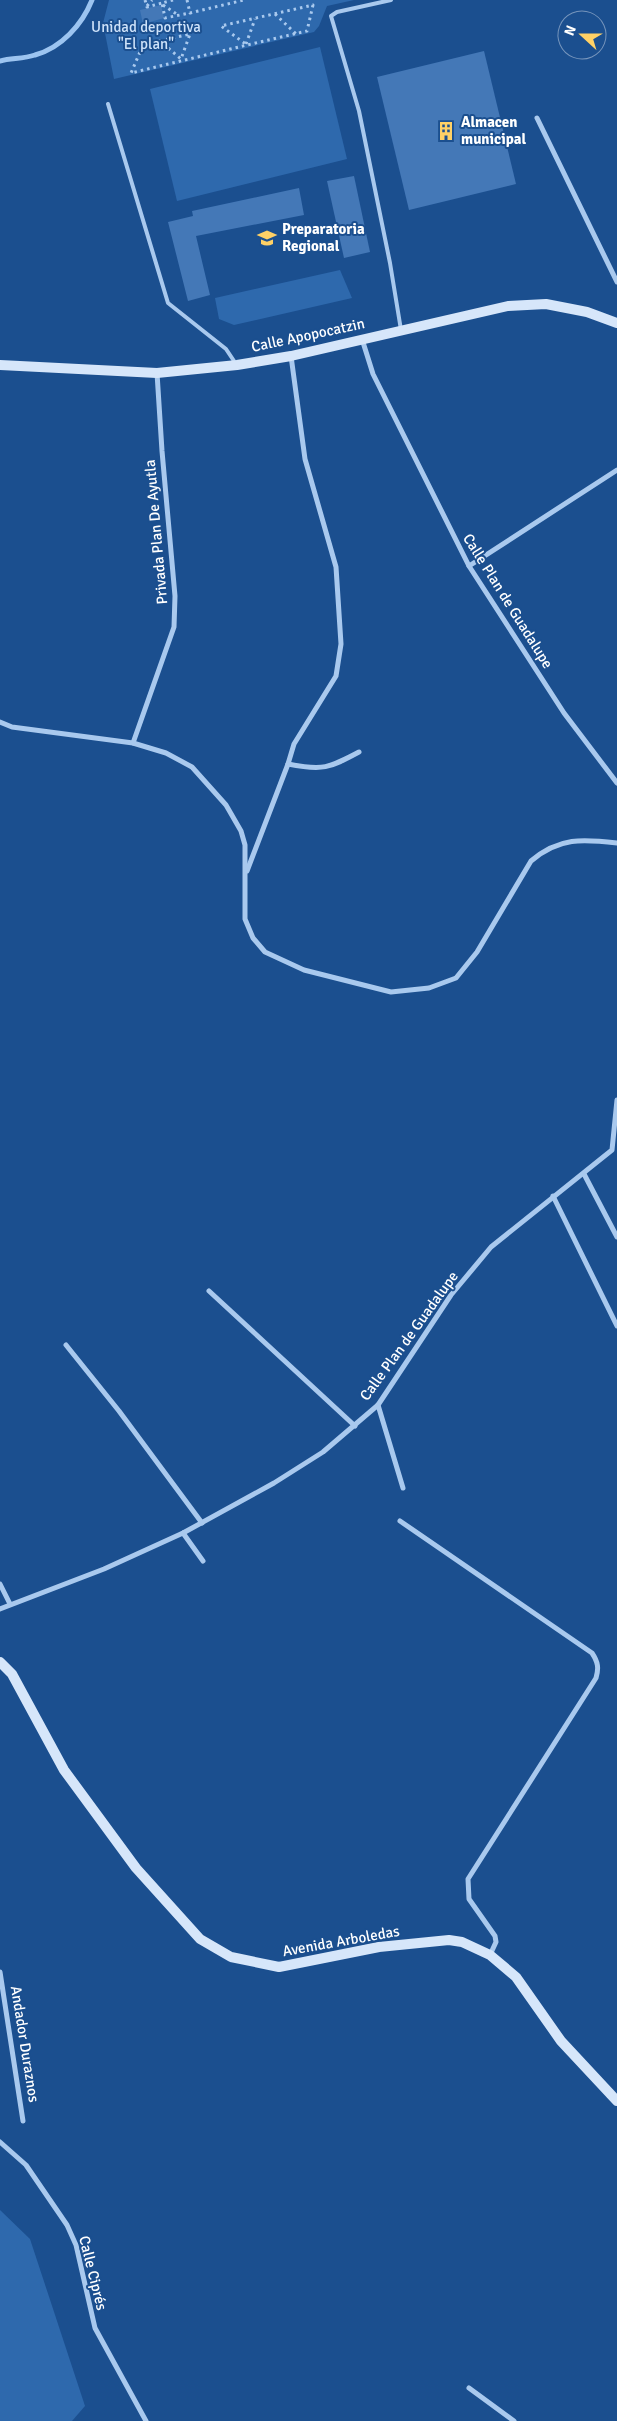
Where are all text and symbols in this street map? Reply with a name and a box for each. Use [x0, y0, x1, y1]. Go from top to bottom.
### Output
north arrow [557, 10, 607, 60]
park label: Unidad deportiva "El plan" [91, 18, 201, 53]
text: N [561, 23, 580, 38]
place label: Almacen municipal [461, 113, 527, 148]
building icon: Almacen municipal [435, 120, 457, 142]
place label: Preparatoria Regional [282, 220, 365, 255]
school or university icon: Preparatoria Regional [256, 227, 278, 249]
street label: Calle Apopocatzin [250, 314, 366, 356]
street label: Privada Plan De Ayutla [141, 459, 171, 605]
street label: Calle Plan de Guadalupe [459, 530, 557, 672]
street label: Calle Plan de Guadalupe [356, 1268, 462, 1404]
street label: Avenida Arboledas [281, 1922, 401, 1960]
street label: Andador Duraznos [7, 1985, 43, 2104]
street label: Calle Ciprés [75, 2234, 111, 2313]

